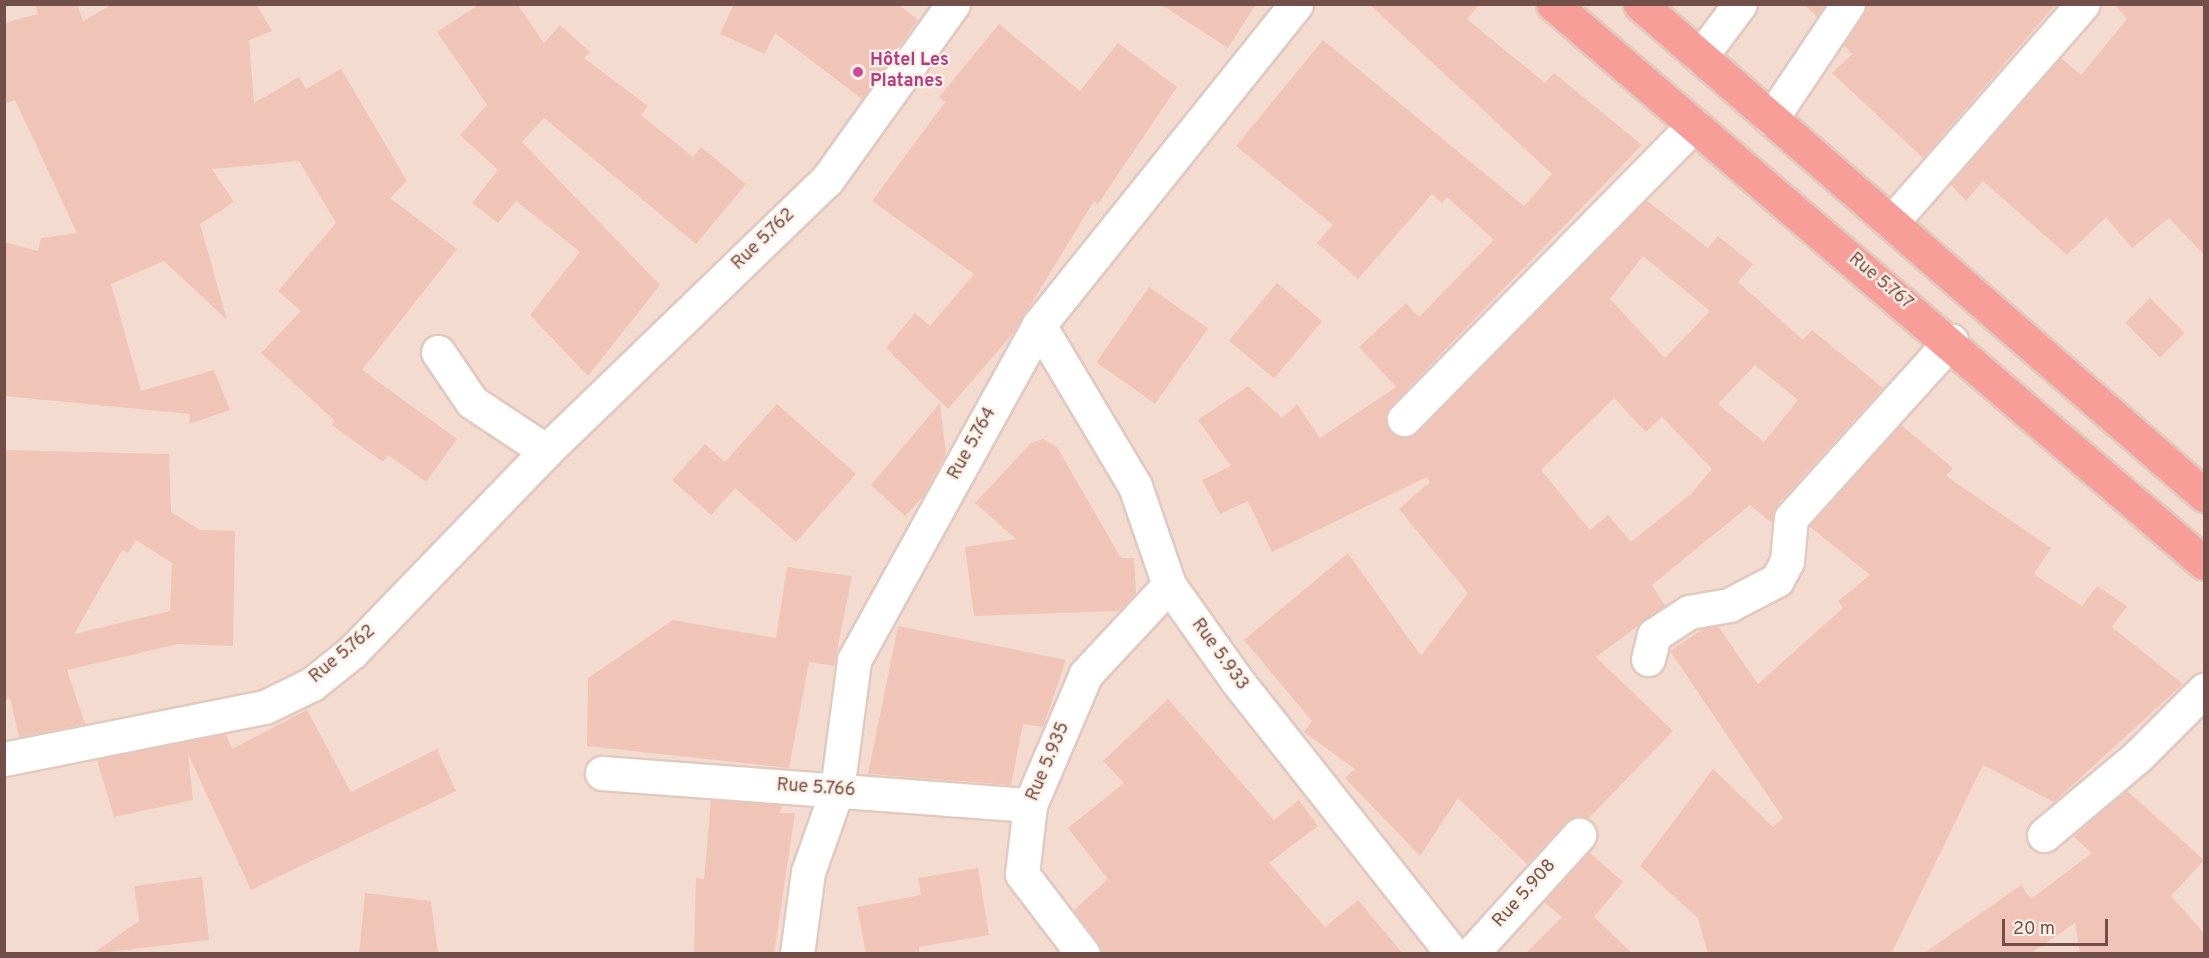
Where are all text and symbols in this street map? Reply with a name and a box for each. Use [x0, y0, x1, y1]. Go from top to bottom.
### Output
place label: Hôtel Les Platanes [870, 51, 949, 94]
marker: Hôtel Les Platanes [851, 65, 865, 79]
street label: Rue 5.762 [728, 205, 800, 275]
street label: Rue 5.767 [1843, 249, 1917, 315]
street label: Rue 5.764 [944, 404, 1002, 484]
street label: Rue 5.933 [1186, 615, 1252, 695]
street label: Rue 5.762 [306, 621, 380, 689]
street label: Rue 5.935 [1023, 719, 1075, 805]
street label: Rue 5.766 [776, 775, 856, 803]
street label: Rue 5.908 [1489, 856, 1561, 932]
scale bar [2005, 907, 2112, 945]
text: 20 m [2013, 918, 2055, 941]

